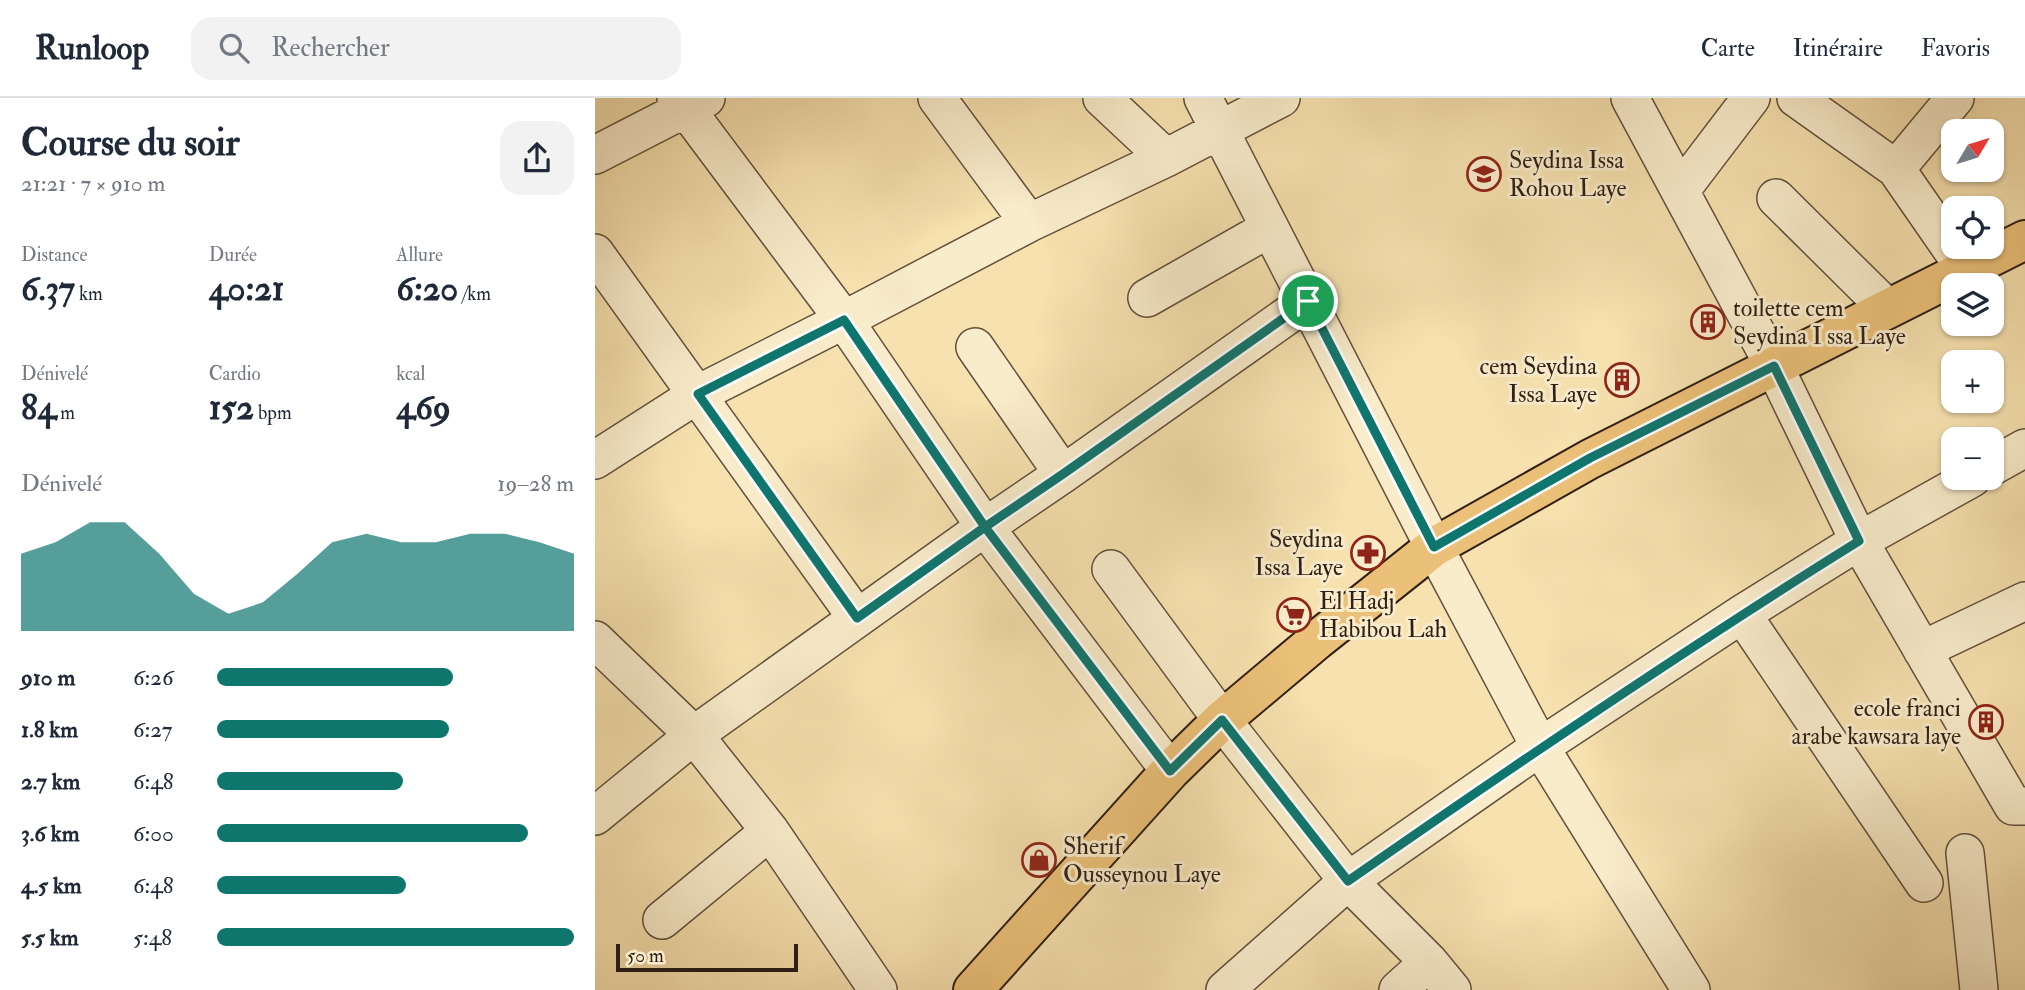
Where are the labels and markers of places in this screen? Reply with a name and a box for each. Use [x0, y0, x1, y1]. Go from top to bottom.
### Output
place label: Seydina Issa Rohou Laye [1509, 145, 1626, 204]
school or university icon: Seydina Issa Rohou Laye [1465, 155, 1503, 193]
pin [1278, 271, 1338, 331]
place label: toilette cem Seydina I ssa Laye [1733, 293, 1906, 352]
building icon: toilette cem Seydina I ssa Laye [1689, 303, 1727, 341]
place label: cem Seydina Issa Laye [1480, 351, 1598, 410]
building icon: cem Seydina Issa Laye [1603, 361, 1641, 399]
place label: Seydina Issa Laye [1254, 524, 1344, 583]
pharmacy icon: Seydina Issa Laye [1349, 534, 1387, 572]
place label: El Hadj Habibou Lah [1319, 586, 1448, 645]
supermarket icon: El Hadj Habibou Lah [1275, 596, 1313, 634]
place label: ecole franci arabe kawsara laye [1792, 693, 1961, 752]
building icon: ecole franci arabe kawsara laye [1967, 703, 2005, 741]
place label: Sherif Ousseynou Laye [1063, 831, 1221, 890]
shop icon: Sherif Ousseynou Laye [1020, 841, 1058, 879]

